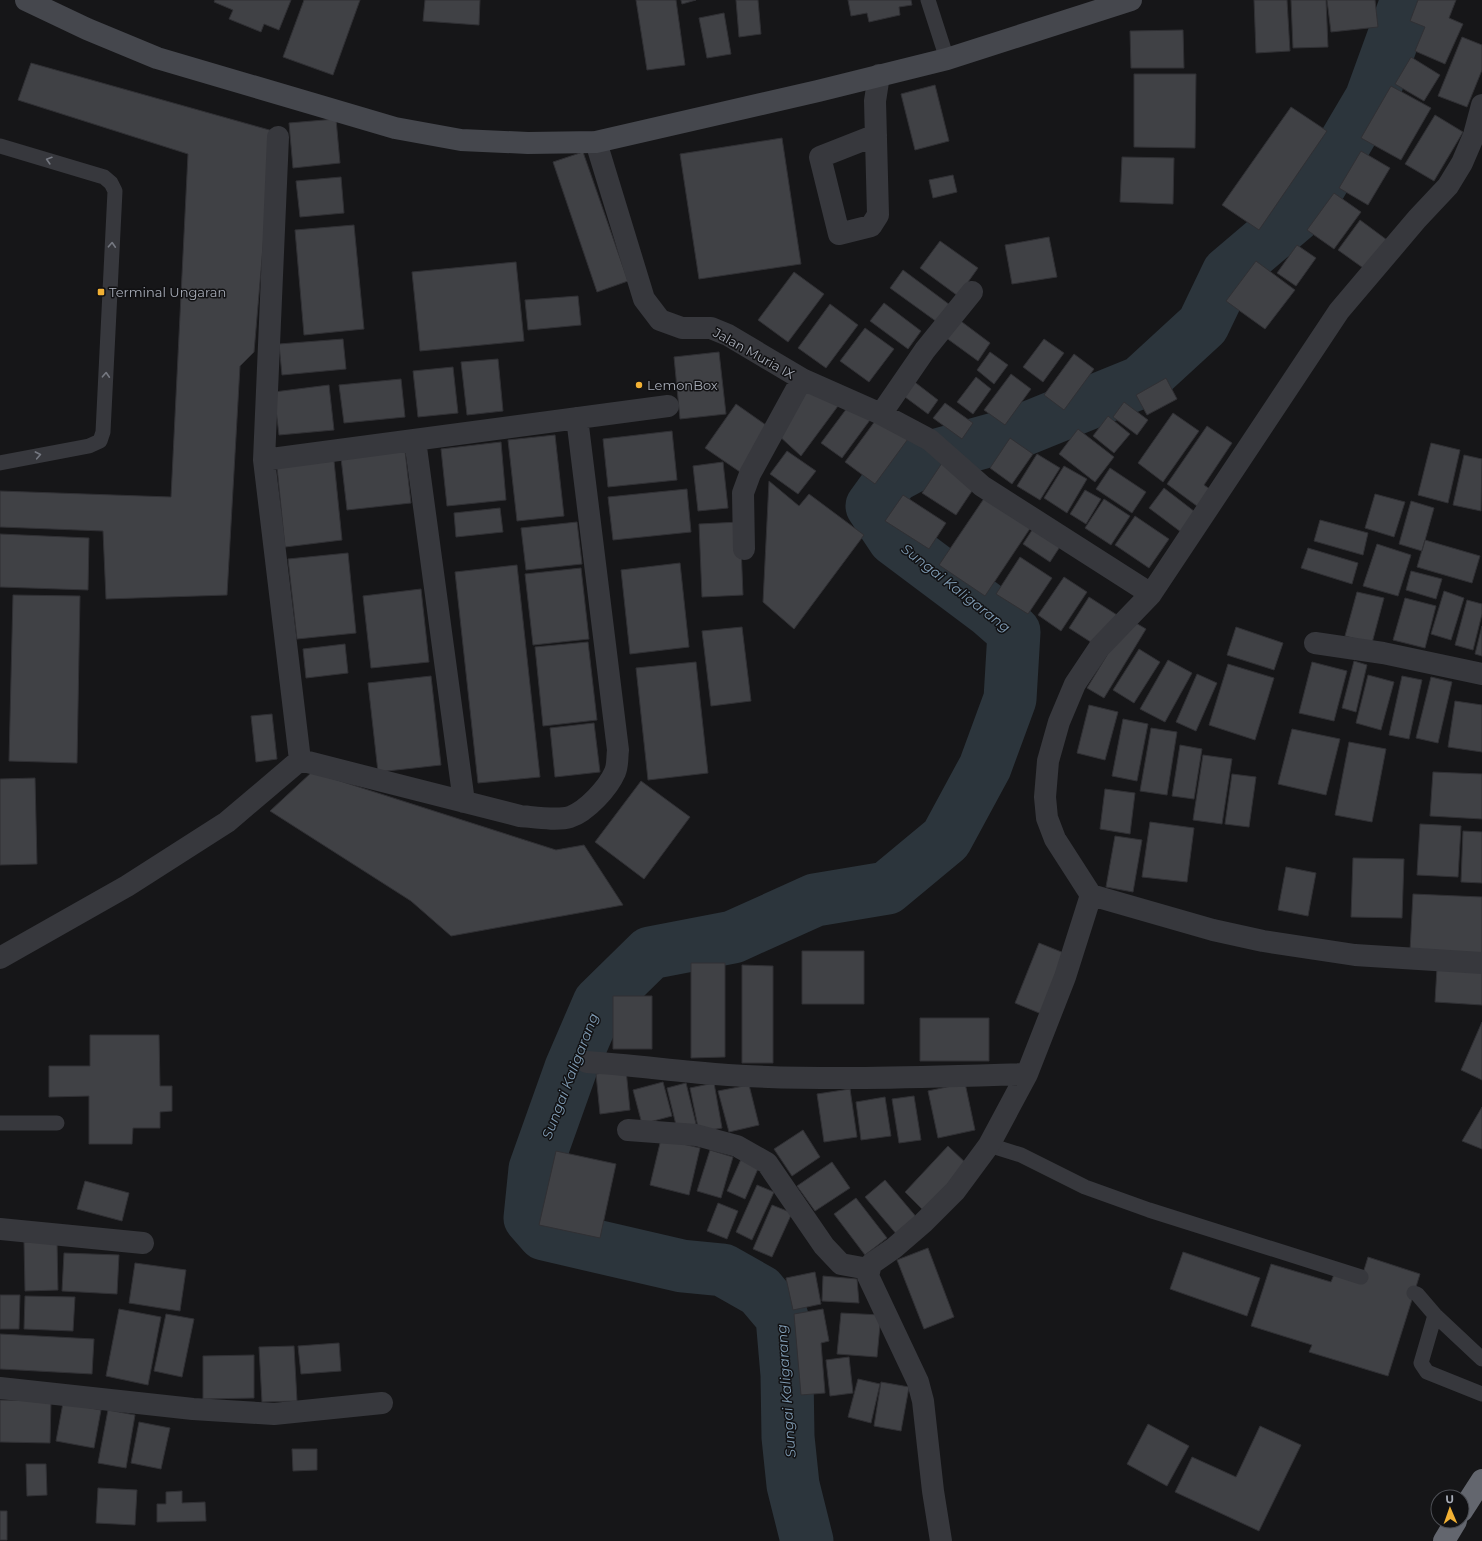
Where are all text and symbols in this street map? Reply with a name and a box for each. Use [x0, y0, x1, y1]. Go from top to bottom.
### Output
one-way arrow [46, 156, 53, 165]
one-way arrow [108, 242, 116, 248]
place label: Terminal Ungaran [109, 284, 226, 300]
marker: Terminal Ungaran [96, 287, 106, 297]
street label: Jalan Muria IX [710, 324, 798, 382]
one-way arrow [101, 372, 110, 378]
place label: LemonBox [647, 377, 718, 393]
marker: LemonBox [634, 380, 644, 390]
one-way arrow [35, 452, 41, 460]
water label: Sungai Kaligarang [898, 540, 1014, 636]
water label: Sungai Kaligarang [538, 1010, 602, 1142]
water label: Sungai Kaligarang [772, 1324, 800, 1458]
north arrow [1430, 1489, 1470, 1529]
text: U [1445, 1492, 1454, 1506]

